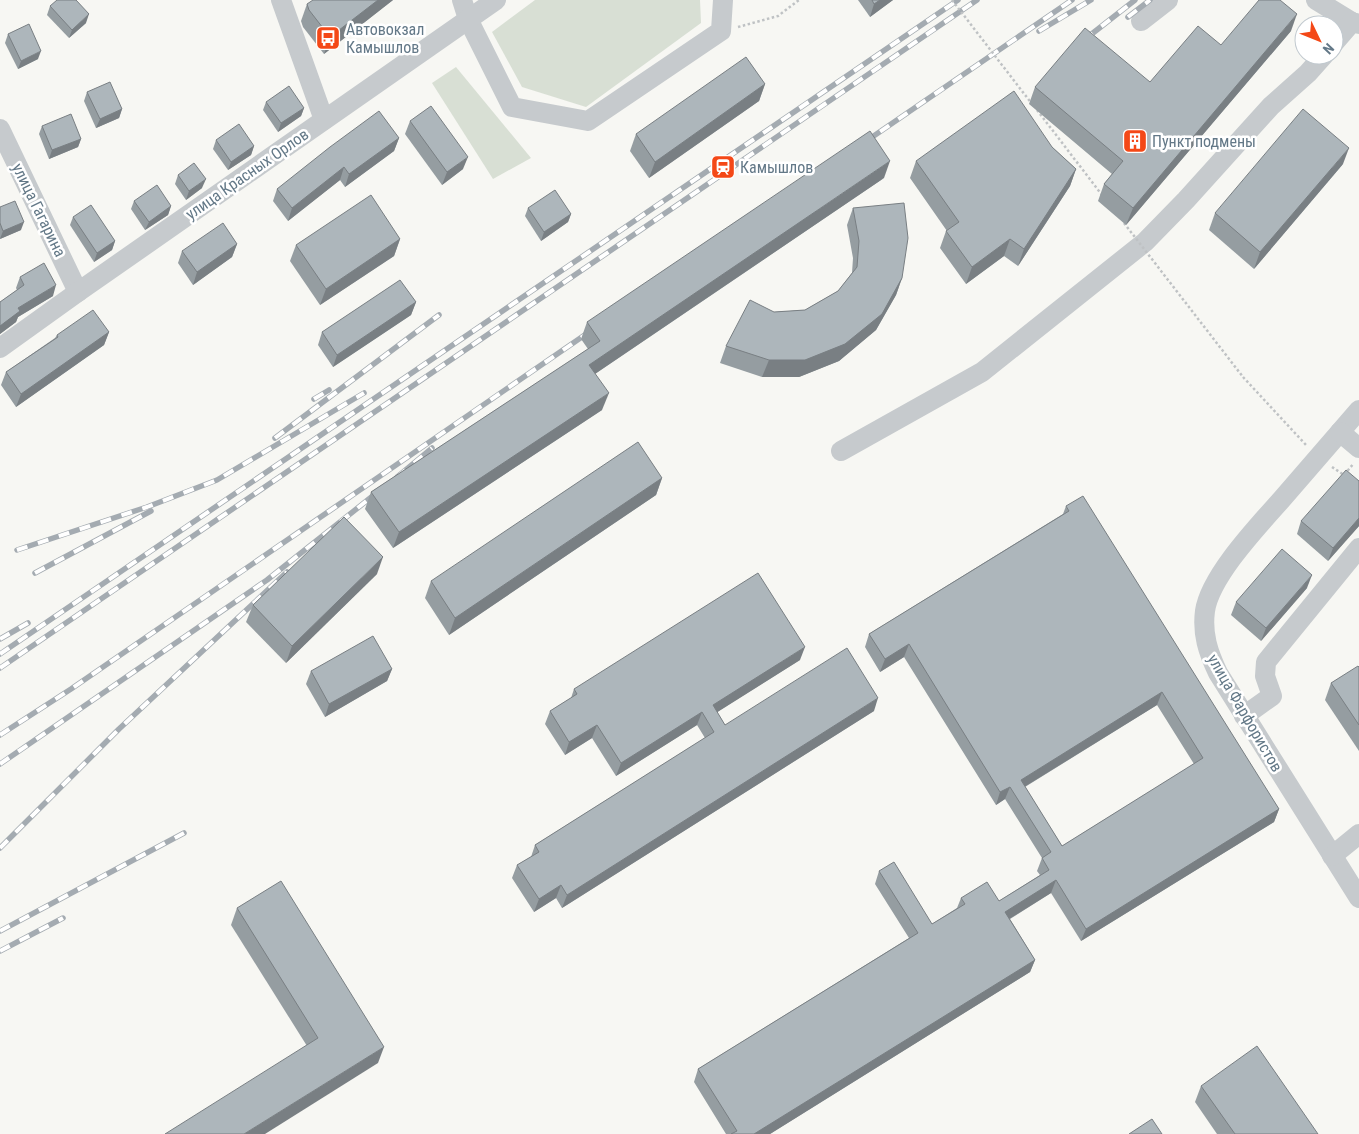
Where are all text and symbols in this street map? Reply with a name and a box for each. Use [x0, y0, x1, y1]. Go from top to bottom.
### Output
north arrow [1294, 15, 1344, 65]
place label: Автовокзал Камышлов [346, 20, 424, 57]
bus stop icon: Автовокзал Камышлов [315, 25, 341, 51]
text: N [1320, 40, 1337, 57]
street label: улица Красных Орлов [182, 124, 312, 224]
building icon: Пункт подмены [1122, 128, 1148, 154]
place label: Пункт подмены [1152, 132, 1256, 151]
station icon: Камышлов [710, 154, 736, 180]
place label: Камышлов [740, 158, 813, 177]
street label: улица Гагарина [8, 160, 70, 260]
street label: улица Фарфористов [1204, 651, 1286, 775]

